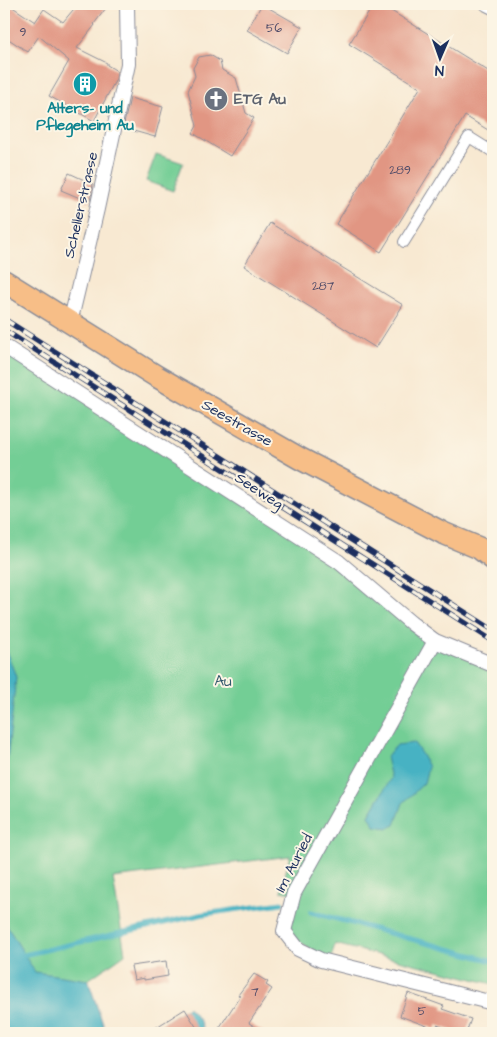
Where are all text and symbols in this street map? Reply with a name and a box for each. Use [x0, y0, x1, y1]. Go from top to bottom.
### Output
house number: 56 [266, 20, 282, 37]
house number: 9 [20, 24, 27, 41]
north arrow [414, 32, 464, 82]
text: N [435, 60, 444, 80]
building icon: Alters- und Pflegeheim Au [72, 71, 98, 97]
church icon: ETG Au [203, 86, 229, 112]
place label: ETG Au [234, 89, 286, 110]
place label: Alters- und Pflegeheim Au [36, 98, 134, 138]
street label: Schellerstrasse [59, 150, 103, 260]
house number: 289 [389, 162, 411, 179]
house number: 287 [312, 278, 335, 295]
street label: Seestrasse [198, 394, 276, 452]
street label: Seeweg [230, 468, 288, 515]
park label: Au [214, 671, 232, 692]
street label: Im Auried [270, 830, 318, 896]
house number: 7 [251, 984, 259, 1001]
house number: 5 [418, 1003, 427, 1020]

